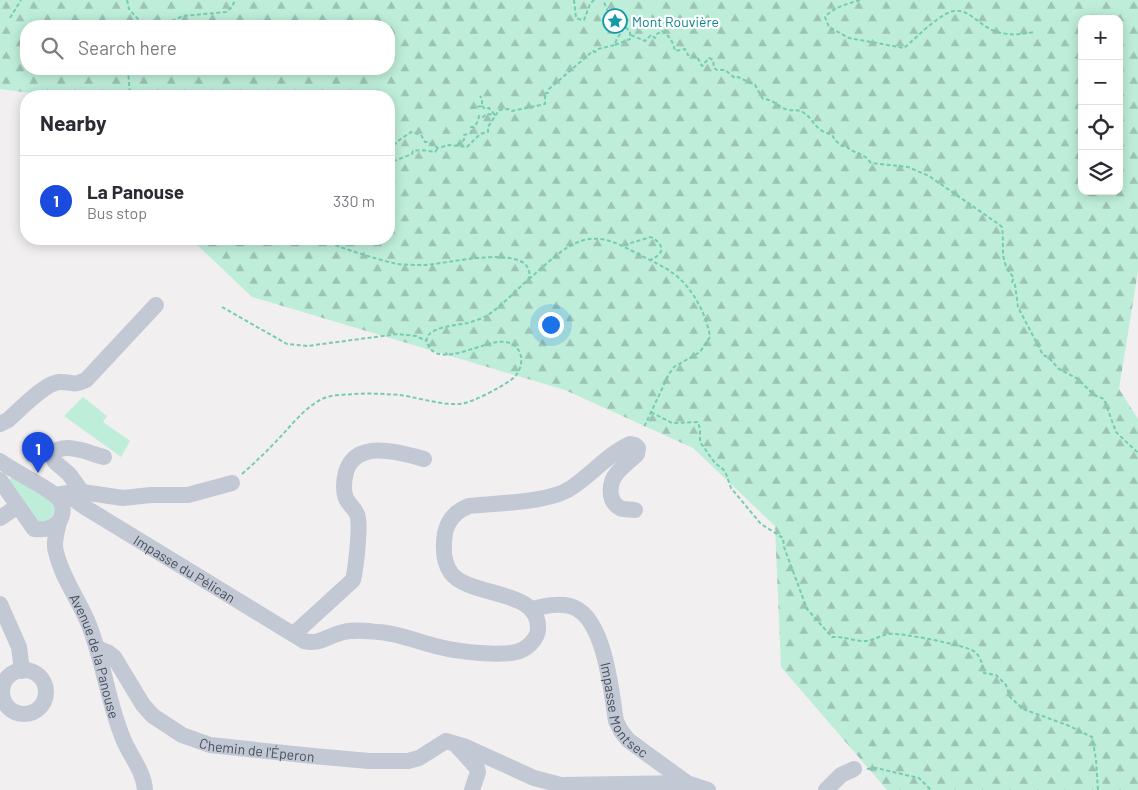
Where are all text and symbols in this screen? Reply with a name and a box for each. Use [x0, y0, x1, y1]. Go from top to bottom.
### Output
place icon: Mont Rouvière [602, 8, 628, 34]
place label: Mont Rouvière [632, 13, 719, 30]
map controls [1078, 15, 1123, 195]
button: + [1078, 15, 1123, 60]
search box [20, 20, 395, 75]
icon: search [38, 34, 66, 62]
text: Search here [78, 36, 177, 59]
button: − [1078, 60, 1123, 105]
button: locate [1078, 105, 1123, 150]
text: Nearby [40, 110, 106, 135]
button: layers [1078, 150, 1123, 195]
text: La Panouse [87, 180, 184, 203]
text: 1 [53, 191, 59, 210]
text: 330 m [333, 191, 375, 210]
text: Bus stop [87, 203, 147, 222]
your location [538, 312, 564, 338]
pin: 1 [22, 432, 54, 473]
street label: Impasse du Pélican [131, 531, 239, 606]
street label: Avenue de la Panouse [66, 590, 124, 720]
street label: Impasse Montsec [598, 660, 652, 761]
street label: Chemin de l'Éperon [197, 733, 315, 765]

